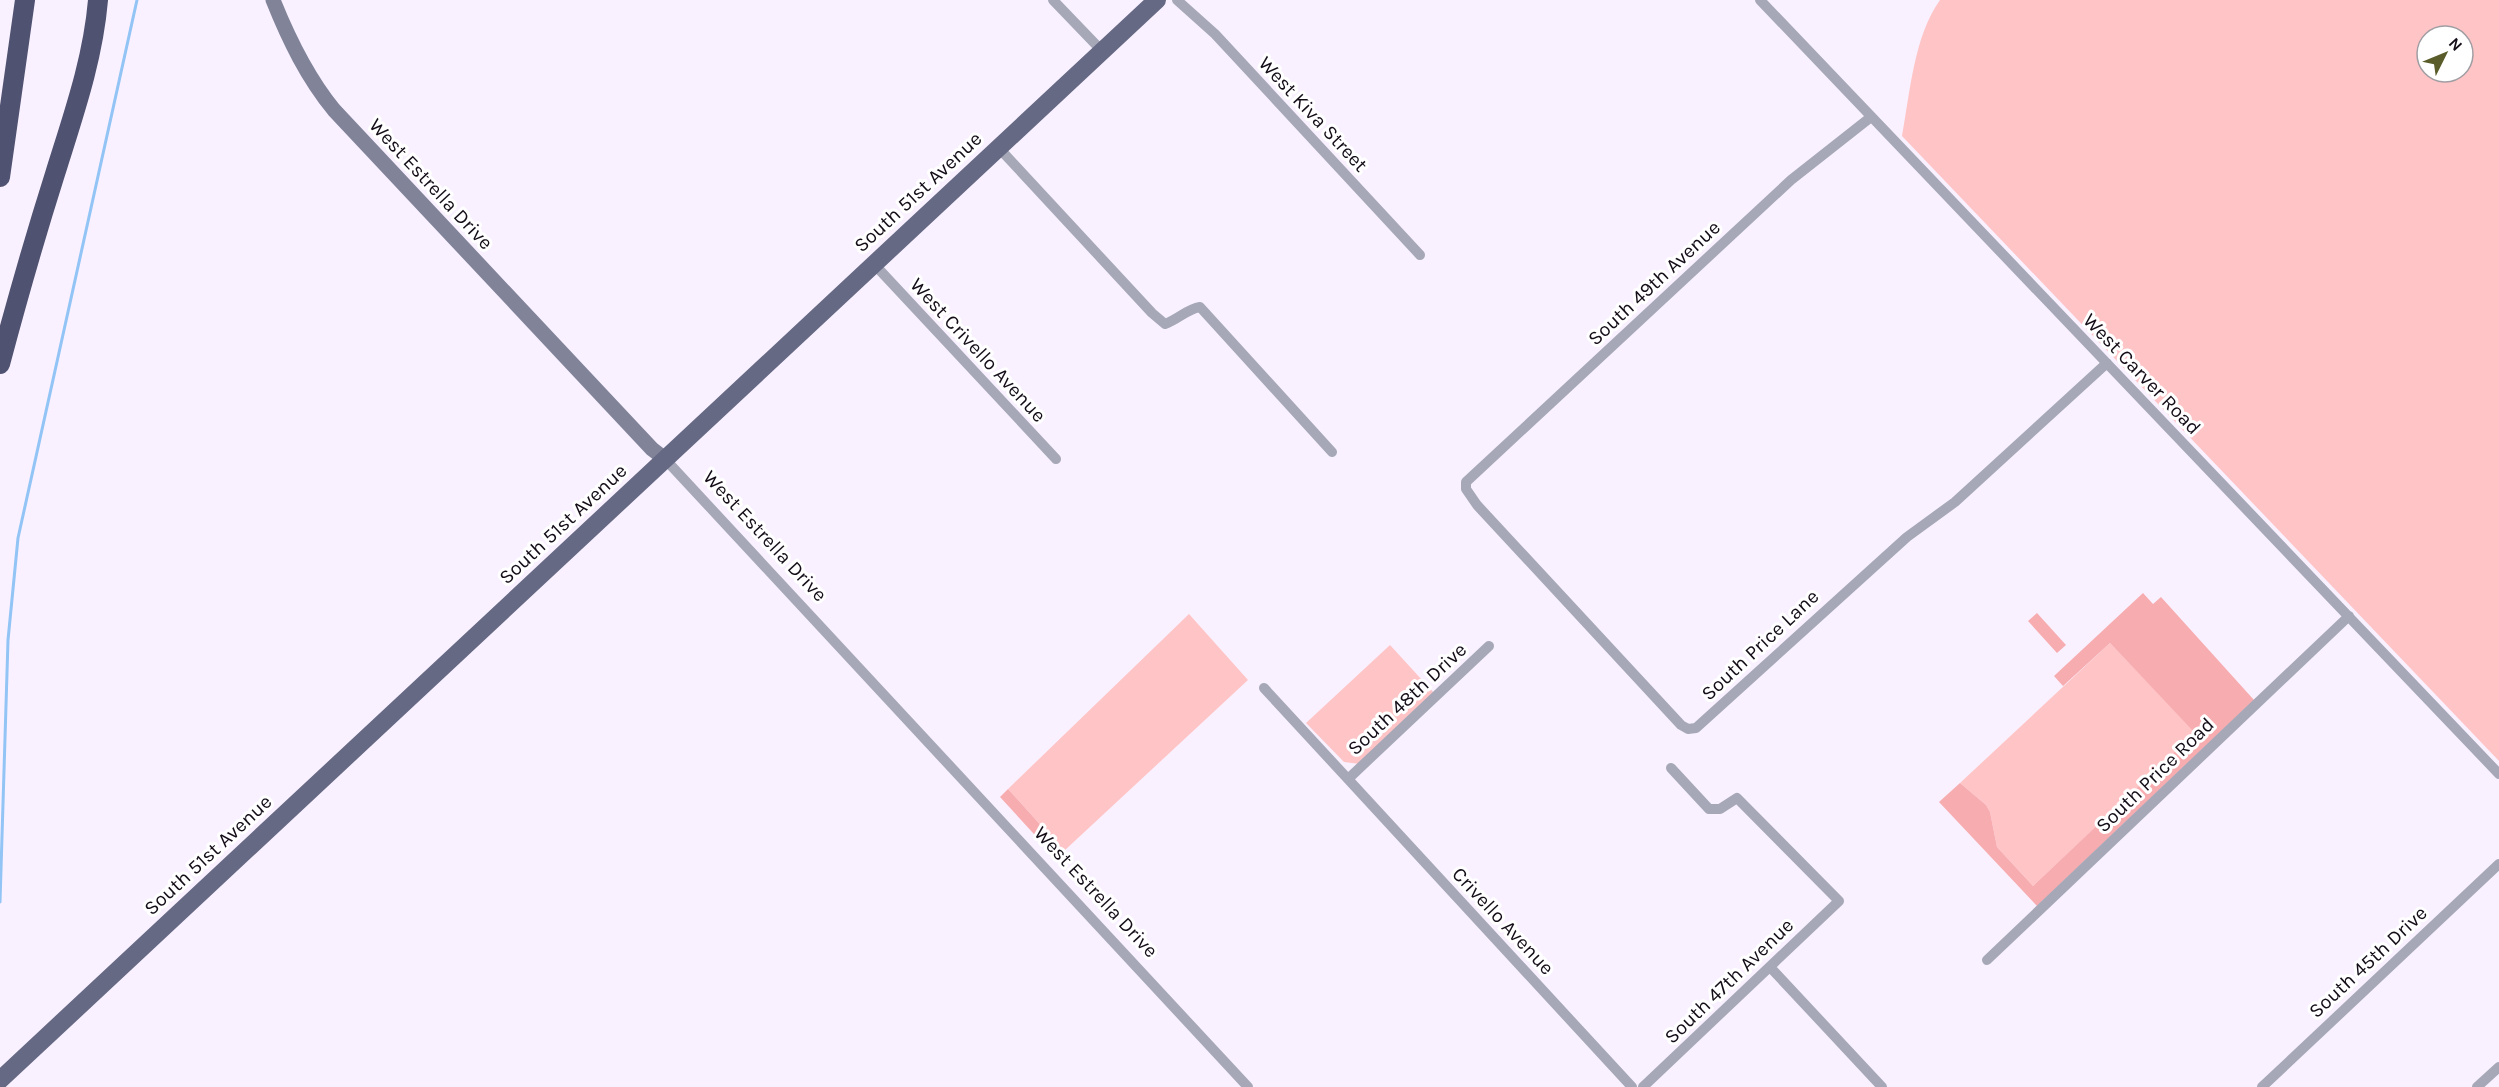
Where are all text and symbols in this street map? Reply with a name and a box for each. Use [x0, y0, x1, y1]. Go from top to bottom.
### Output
north arrow [2415, 24, 2475, 84]
text: N [2445, 33, 2466, 55]
street label: West Kiva Street [1254, 52, 1373, 177]
street label: West Estrella Drive [364, 114, 498, 254]
street label: South 51st Avenue [849, 127, 987, 257]
street label: South 49th Avenue [1583, 216, 1725, 350]
street label: West Crivello Avenue [905, 273, 1051, 427]
street label: West Carver Road [2078, 309, 2206, 439]
street label: South 51st Avenue [494, 459, 632, 589]
street label: West Estrella Drive [698, 466, 832, 606]
street label: South Price Lane [1697, 585, 1823, 705]
street label: South 48th Drive [1343, 638, 1471, 760]
street label: South Price Road [2091, 713, 2219, 837]
street label: South 51st Avenue [139, 790, 277, 920]
street label: West Estrella Drive [1029, 822, 1163, 962]
street label: Crivello Avenue [1447, 863, 1559, 979]
street label: South 45th Drive [2304, 901, 2432, 1023]
street label: South 47th Avenue [1660, 914, 1798, 1048]

